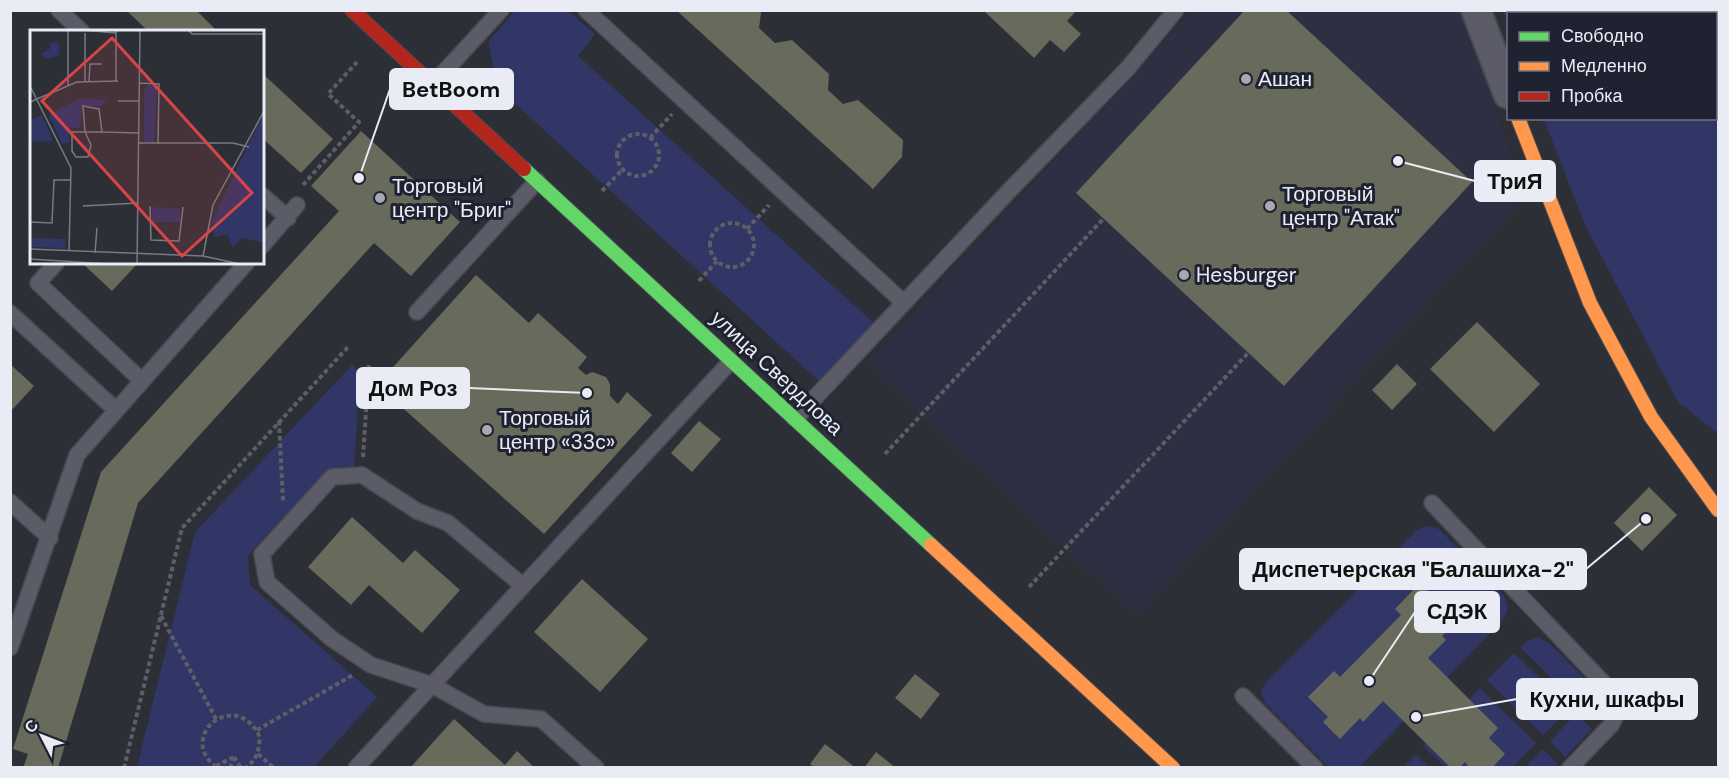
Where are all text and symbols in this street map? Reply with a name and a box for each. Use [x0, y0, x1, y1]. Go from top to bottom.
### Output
legend [1507, 12, 1717, 120]
text: Свободно [1561, 24, 1644, 48]
inset map [30, 30, 264, 264]
text: Медленно [1561, 54, 1647, 78]
place label: Ашан [1258, 65, 1312, 93]
callout: BetBoom [390, 69, 513, 109]
marker: Ашан [1239, 72, 1253, 86]
text: BetBoom [402, 75, 500, 104]
text: Пробка [1561, 84, 1624, 108]
callout: ТриЯ [1475, 161, 1555, 201]
text: ТриЯ [1487, 167, 1543, 196]
place label: Торговый центр "Бриг" [392, 172, 511, 224]
place label: Торговый центр "Атак" [1282, 180, 1400, 232]
marker: Торговый центр "Бриг" [373, 191, 387, 205]
marker: Торговый центр "Атак" [1263, 199, 1277, 213]
place label: Hesburger [1196, 261, 1297, 289]
marker: Hesburger [1177, 268, 1191, 282]
street label: улица Свердлова [705, 304, 849, 442]
callout: Дом Роз [357, 368, 469, 408]
text: Дом Роз [369, 374, 457, 403]
place label: Торговый центр «33с» [499, 404, 615, 456]
marker: Торговый центр «33с» [480, 423, 494, 437]
callout: Диспетчерская "Балашиха-2" [1240, 549, 1586, 589]
text: Диспетчерская "Балашиха-2" [1252, 555, 1574, 584]
callout: СДЭК [1415, 592, 1499, 632]
text: СДЭК [1427, 597, 1488, 626]
callout: Кухни, шкафы [1517, 679, 1697, 719]
text: Кухни, шкафы [1529, 685, 1685, 714]
north arrow [12, 706, 72, 766]
text: С [20, 715, 43, 738]

